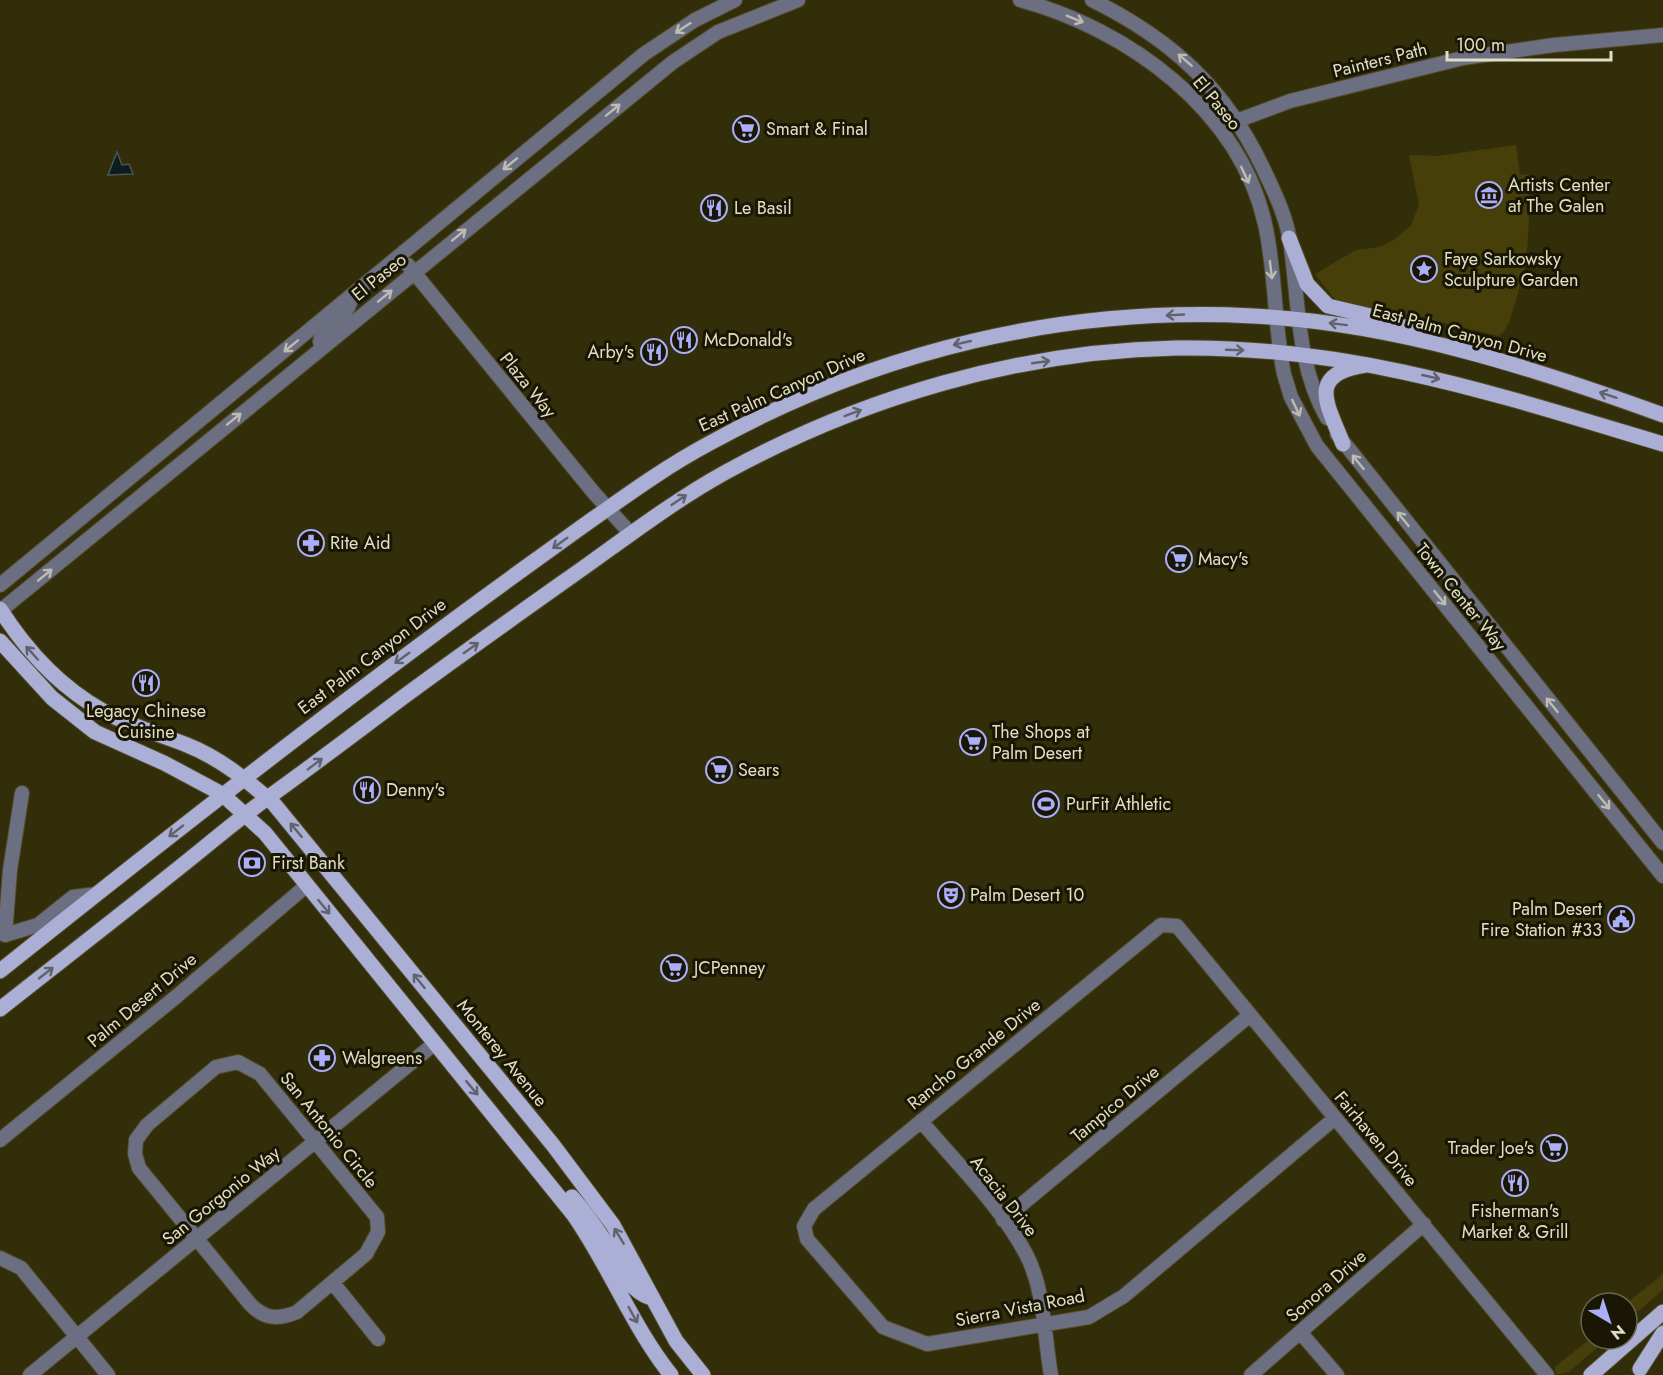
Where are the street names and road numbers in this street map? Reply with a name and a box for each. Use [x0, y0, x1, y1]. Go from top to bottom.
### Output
street label: Painters Path [1330, 36, 1430, 84]
street label: El Paseo [1187, 70, 1248, 136]
street label: El Paseo [346, 247, 412, 307]
street label: East Palm Canyon Drive [1370, 297, 1550, 369]
street label: East Palm Canyon Drive [695, 342, 869, 438]
street label: Plaza Way [494, 347, 563, 423]
street label: Town Center Way [1409, 538, 1513, 657]
street label: East Palm Canyon Drive [292, 592, 452, 720]
street label: Palm Desert Drive [82, 946, 202, 1054]
street label: Rancho Grande Drive [902, 992, 1046, 1116]
street label: Monterey Avenue [450, 994, 554, 1112]
street label: Tampico Drive [1065, 1059, 1165, 1149]
street label: San Antonio Circle [274, 1066, 384, 1194]
street label: Fairhaven Drive [1328, 1086, 1424, 1192]
street label: San Gorgonio Way [156, 1140, 286, 1252]
street label: Acacia Drive [964, 1150, 1044, 1242]
street label: Sonora Drive [1280, 1244, 1372, 1328]
street label: Sierra Vista Road [953, 1283, 1087, 1333]

